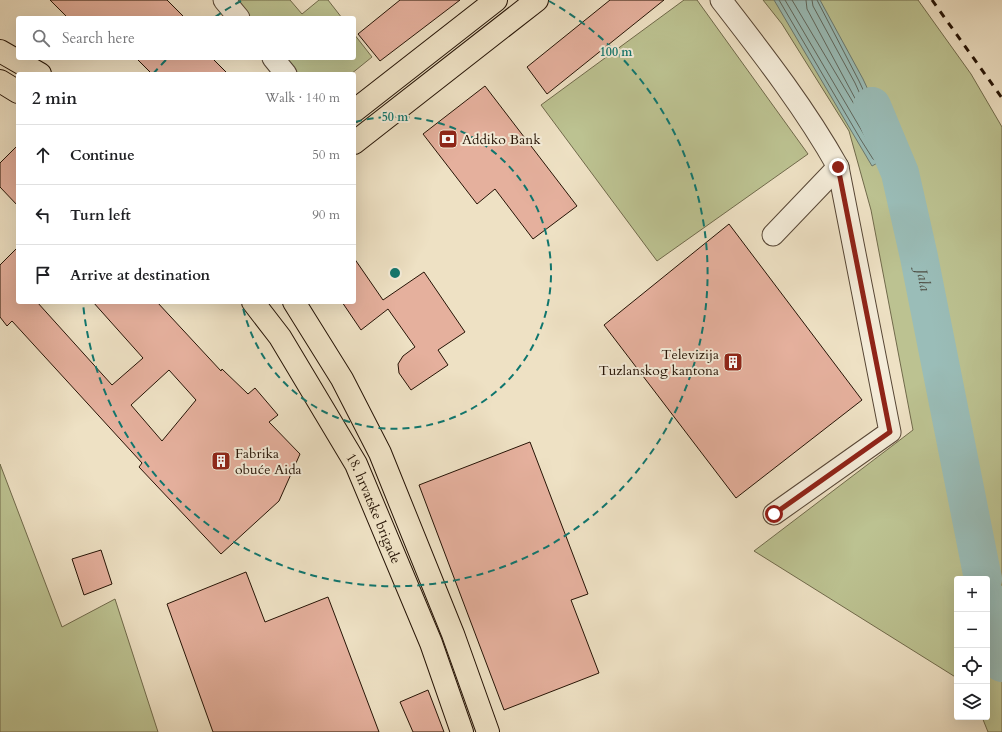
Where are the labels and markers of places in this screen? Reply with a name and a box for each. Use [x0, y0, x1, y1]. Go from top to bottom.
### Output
bank icon: Addiko Bank [437, 128, 459, 150]
place label: Addiko Bank [462, 130, 541, 149]
centre of rings [388, 266, 402, 280]
place label: Televizija Tuzlanskog kantona [598, 345, 719, 380]
building icon: Televizija Tuzlanskog kantona [722, 351, 744, 373]
place label: Fabrika obuće Aida [235, 444, 302, 479]
building icon: Fabrika obuće Aida [210, 450, 232, 472]

